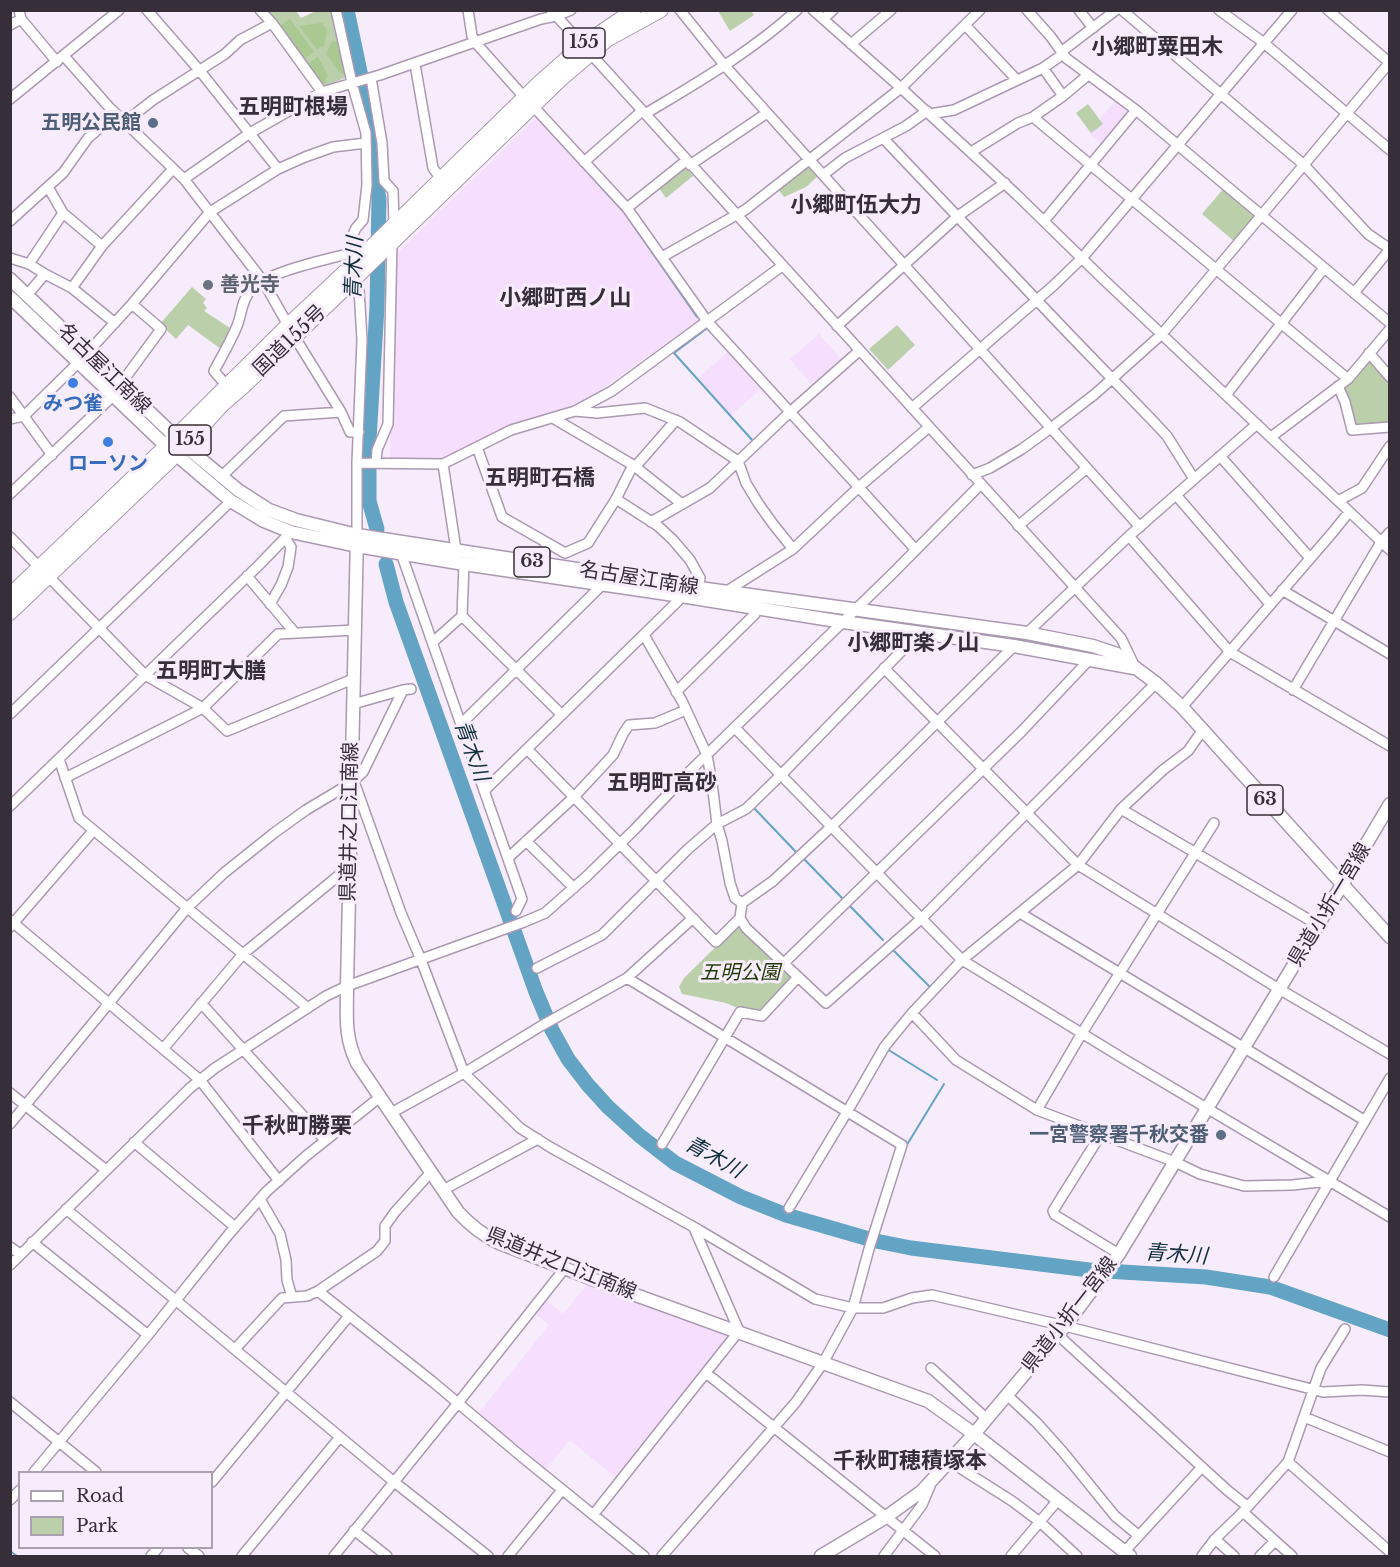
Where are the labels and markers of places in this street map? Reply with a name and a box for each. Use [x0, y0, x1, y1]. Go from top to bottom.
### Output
place label: 五明公民館 [41, 111, 141, 135]
marker: 五明公民館 [146, 116, 160, 130]
place label: 善光寺 [220, 273, 280, 297]
marker: 善光寺 [201, 278, 215, 292]
marker: みつ雀 [66, 376, 80, 390]
place label: みつ雀 [43, 392, 103, 416]
marker: ローソン [101, 435, 115, 449]
place label: ローソン [68, 452, 148, 476]
place label: 一宮警察署千秋交番 [1029, 1123, 1209, 1147]
marker: 一宮警察署千秋交番 [1214, 1128, 1228, 1142]

